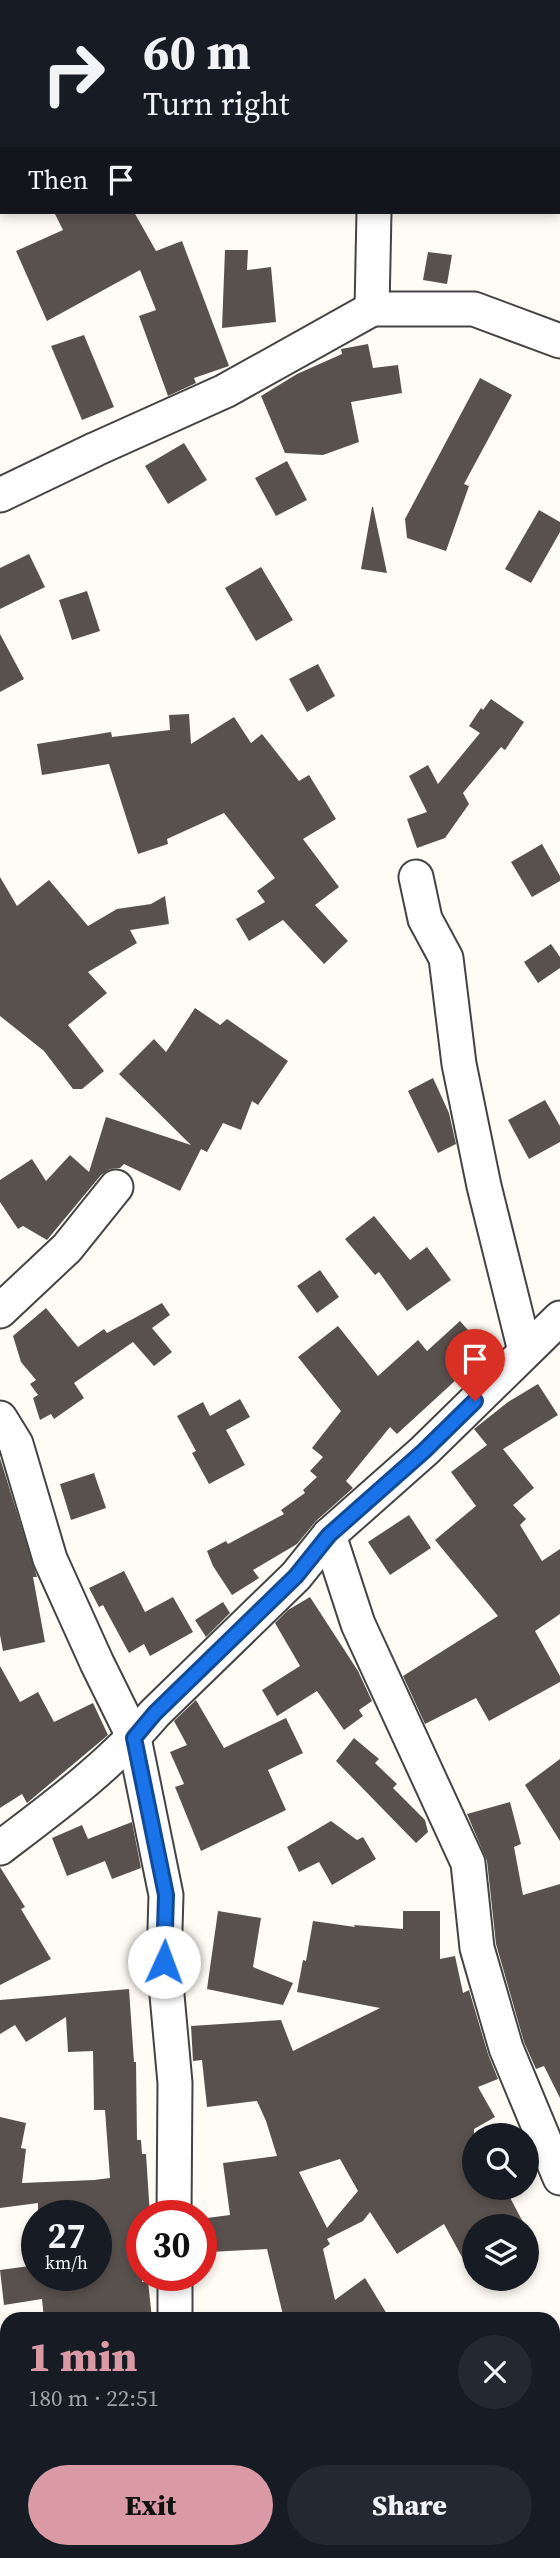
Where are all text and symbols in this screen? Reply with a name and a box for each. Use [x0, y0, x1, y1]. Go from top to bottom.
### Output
text: 60 m [143, 18, 251, 85]
icon: right [28, 28, 119, 119]
text: Turn right [143, 82, 289, 126]
icon: arrive [102, 161, 140, 199]
text: Then [28, 162, 88, 198]
pin [445, 1329, 505, 1401]
icon: arrive [456, 1340, 494, 1378]
position arrow [127, 1925, 201, 1999]
map controls [462, 2123, 539, 2291]
button: search [462, 2123, 539, 2200]
speed limit sign: 30 [126, 2200, 217, 2291]
text: 27 [48, 2212, 85, 2260]
button: layers [462, 2214, 539, 2291]
text: km/h [45, 2250, 88, 2275]
text: 1 min [28, 2327, 138, 2385]
button: close [458, 2335, 532, 2409]
text: 180 m · 22:51 [28, 2382, 159, 2414]
button: Exit [28, 2465, 273, 2545]
button: Share [287, 2465, 532, 2545]

